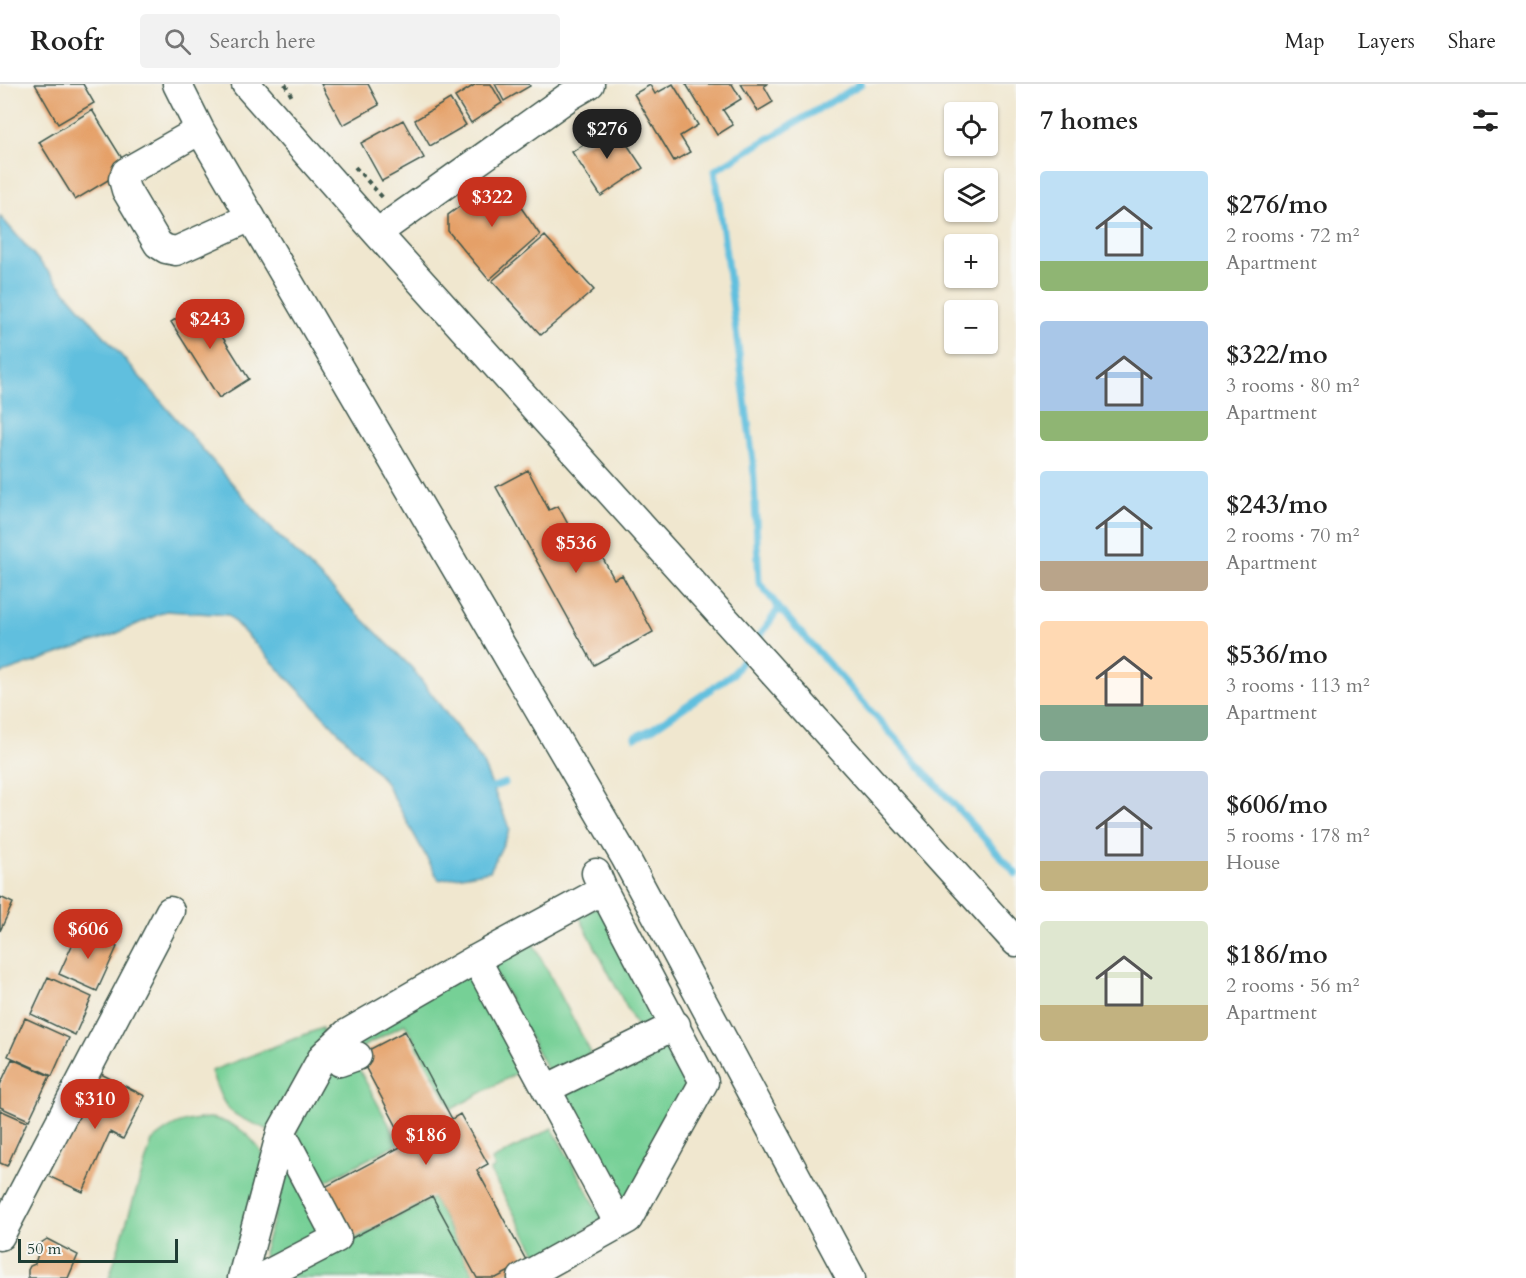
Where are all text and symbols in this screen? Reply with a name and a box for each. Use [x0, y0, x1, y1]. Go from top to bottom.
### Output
search box [140, 14, 560, 68]
text: Roofr [30, 22, 104, 60]
icon: search [161, 25, 194, 58]
text: Search here [209, 26, 316, 56]
text: Map [1285, 27, 1325, 56]
text: Layers [1358, 27, 1415, 56]
text: Share [1448, 27, 1496, 56]
map controls [944, 102, 998, 354]
button: locate [944, 102, 998, 156]
text: 7 homes [1040, 103, 1138, 138]
icon: filters [1469, 104, 1502, 137]
pin: $276 [571, 109, 643, 160]
text: $276 [587, 115, 627, 142]
button: layers [944, 168, 998, 222]
pin: $322 [456, 177, 528, 228]
text: $322 [472, 183, 512, 210]
text: $276/mo [1226, 187, 1328, 222]
icon: home [1088, 195, 1160, 267]
text: 2 rooms · 72 m² [1226, 222, 1359, 249]
button: + [944, 234, 998, 288]
text: Apartment [1226, 249, 1317, 276]
pin: $243 [174, 299, 246, 350]
button: − [944, 300, 998, 354]
text: $243 [190, 305, 230, 332]
text: $322/mo [1226, 337, 1328, 372]
icon: home [1088, 345, 1160, 417]
text: 3 rooms · 80 m² [1226, 372, 1359, 399]
text: Apartment [1226, 399, 1317, 426]
text: $243/mo [1226, 487, 1328, 522]
icon: home [1088, 495, 1160, 567]
text: 2 rooms · 70 m² [1226, 522, 1359, 549]
pin: $536 [540, 523, 612, 574]
text: $536 [556, 529, 596, 556]
text: Apartment [1226, 549, 1317, 576]
text: $536/mo [1226, 637, 1328, 672]
icon: home [1088, 645, 1160, 717]
text: 3 rooms · 113 m² [1226, 672, 1370, 699]
text: Apartment [1226, 699, 1317, 726]
text: $606/mo [1226, 787, 1328, 822]
icon: home [1088, 795, 1160, 867]
text: 5 rooms · 178 m² [1226, 822, 1370, 849]
text: House [1226, 849, 1280, 876]
pin: $606 [52, 909, 124, 960]
text: $606 [68, 915, 108, 942]
text: $186/mo [1226, 937, 1328, 972]
icon: home [1088, 945, 1160, 1017]
text: 2 rooms · 56 m² [1226, 972, 1359, 999]
text: Apartment [1226, 999, 1317, 1026]
pin: $310 [59, 1079, 131, 1130]
text: $310 [75, 1085, 115, 1112]
pin: $186 [390, 1115, 462, 1166]
text: $186 [406, 1121, 446, 1148]
scale bar [18, 1236, 178, 1264]
text: 50 m [27, 1238, 61, 1260]

